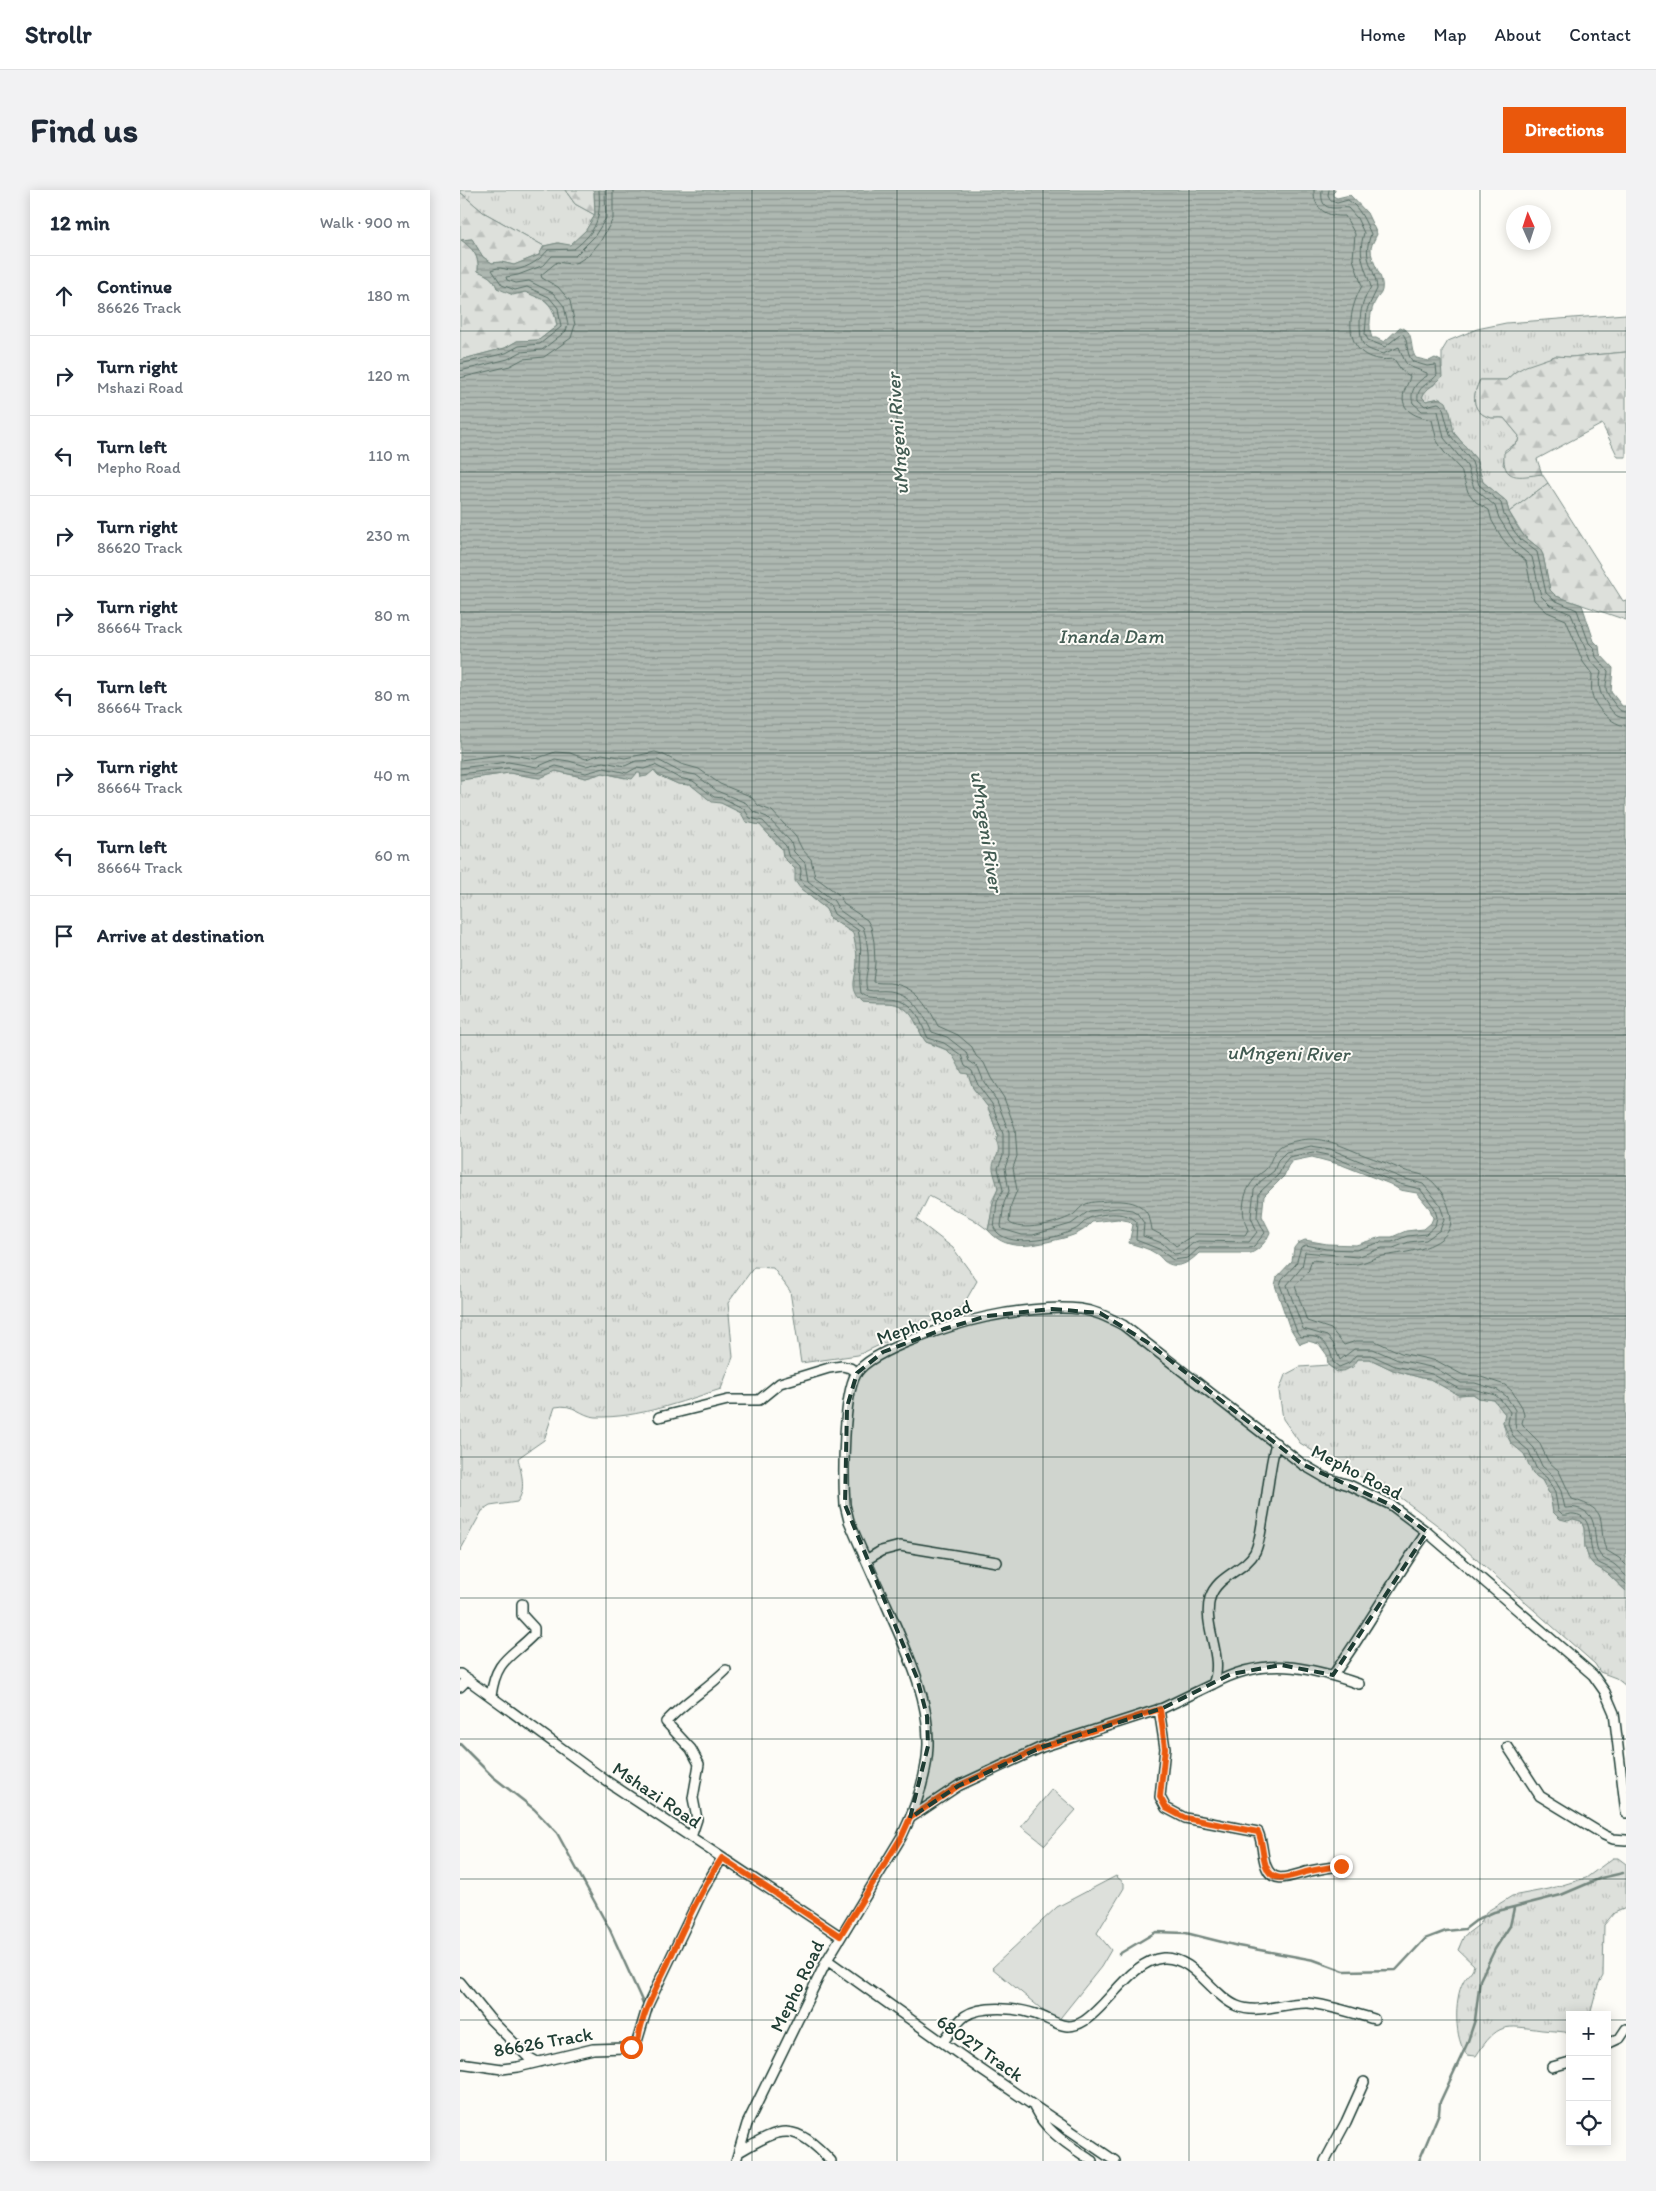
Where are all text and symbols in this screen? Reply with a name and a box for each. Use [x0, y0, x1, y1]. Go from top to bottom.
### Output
text: Strollr [25, 20, 91, 49]
text: Home [1360, 24, 1406, 46]
text: Map [1434, 24, 1467, 46]
text: About [1495, 24, 1541, 46]
text: Contact [1569, 24, 1631, 46]
button: Directions [1503, 107, 1626, 153]
text: Find us [30, 109, 138, 151]
north arrow [1506, 205, 1551, 250]
text: 12 min [50, 210, 110, 235]
text: Walk · 900 m [320, 213, 410, 232]
text: Continue [97, 275, 172, 298]
icon: ahead [50, 282, 78, 310]
text: 180 m [367, 286, 410, 305]
text: 86626 Track [97, 298, 181, 317]
text: Turn right [97, 355, 178, 378]
icon: right [50, 362, 78, 390]
text: 120 m [367, 366, 410, 385]
water label: uMngeni River [881, 370, 913, 496]
text: Mshazi Road [97, 378, 183, 397]
text: Turn left [97, 435, 167, 458]
icon: left [50, 442, 78, 470]
text: 110 m [368, 446, 410, 465]
text: Mepho Road [97, 458, 181, 477]
text: Turn right [97, 515, 178, 538]
icon: right [50, 522, 78, 550]
text: 230 m [366, 526, 410, 545]
text: 86620 Track [97, 538, 183, 557]
text: Turn right [97, 595, 178, 618]
icon: right [50, 602, 78, 630]
text: 80 m [374, 606, 410, 625]
text: 86664 Track [97, 618, 182, 637]
water label: Inanda Dam [1058, 624, 1164, 648]
text: Turn left [97, 675, 167, 698]
icon: left [50, 682, 78, 710]
text: 80 m [374, 686, 410, 705]
text: 86664 Track [97, 698, 182, 717]
text: Turn right [97, 755, 178, 778]
icon: right [50, 762, 78, 790]
text: 40 m [373, 766, 410, 785]
water label: uMngeni River [966, 769, 1009, 896]
text: 86664 Track [97, 778, 182, 797]
text: Turn left [97, 835, 167, 858]
icon: left [50, 842, 78, 870]
text: 60 m [375, 846, 410, 865]
text: 86664 Track [97, 858, 182, 877]
icon: arrive [50, 922, 78, 950]
text: Arrive at destination [97, 924, 264, 947]
water label: uMngeni River [1227, 1040, 1352, 1066]
street label: Mepho Road [873, 1294, 975, 1350]
street label: Mepho Road [1308, 1439, 1407, 1505]
street label: Mshazi Road [608, 1757, 706, 1833]
route end [1330, 1855, 1353, 1878]
street label: Mepho Road [765, 1936, 829, 2036]
street label: 68027 Track [932, 2010, 1028, 2087]
map controls [1566, 2011, 1611, 2146]
button: + [1566, 2011, 1611, 2056]
street label: 86626 Track [492, 2022, 594, 2062]
route start [620, 2036, 643, 2059]
button: − [1566, 2056, 1611, 2101]
button: locate [1566, 2101, 1611, 2146]

